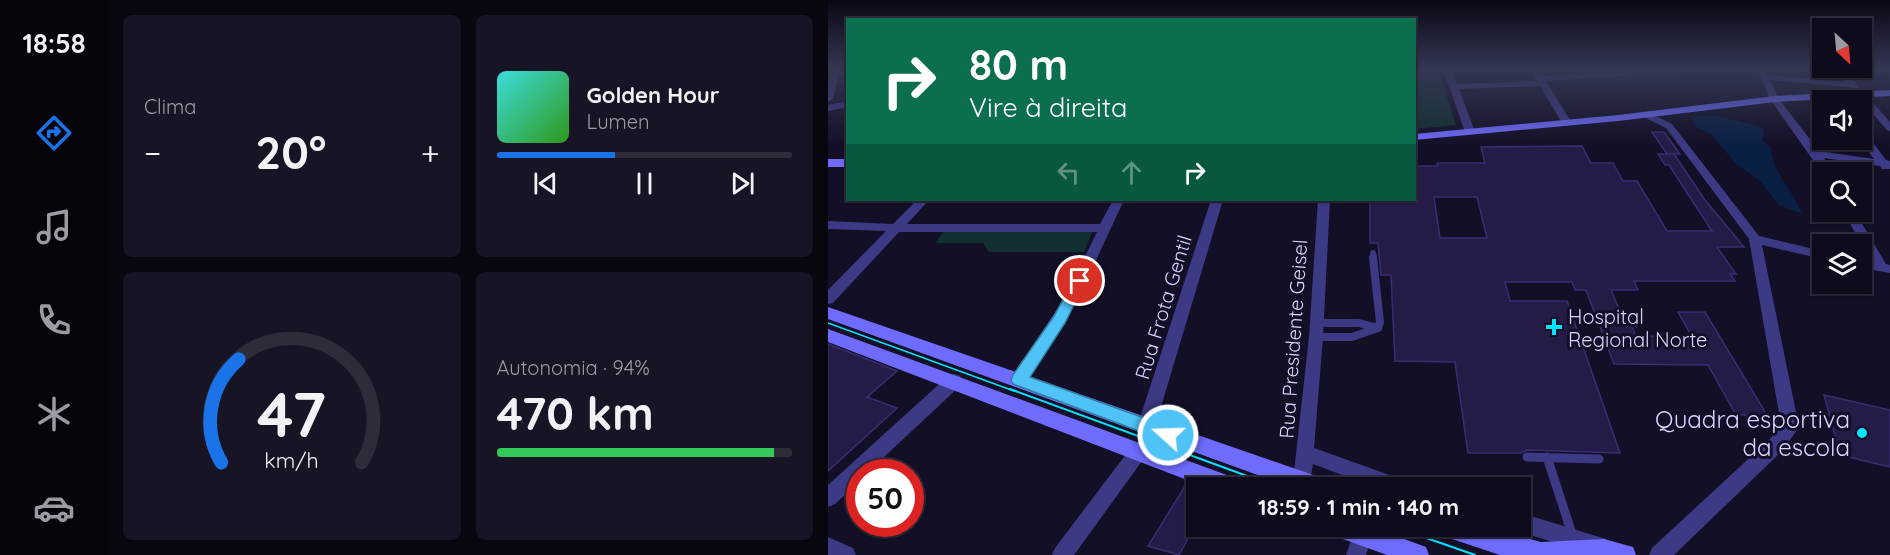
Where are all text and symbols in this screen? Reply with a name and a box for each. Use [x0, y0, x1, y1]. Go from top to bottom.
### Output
north arrow [1812, 18, 1872, 78]
map controls [1812, 18, 1872, 294]
text: 18:58 [22, 26, 86, 60]
text: 80 m [969, 38, 1068, 91]
icon: right [870, 42, 948, 120]
text: Golden Hour [587, 81, 719, 109]
text: Vire à direita [969, 90, 1127, 124]
button: sound [1812, 90, 1872, 150]
text: Clima [144, 94, 196, 119]
text: Lumen [587, 109, 650, 134]
icon: directions [33, 112, 75, 154]
text: 20° [256, 124, 326, 180]
text: − [144, 132, 161, 173]
text: + [421, 132, 439, 173]
icon: left [1052, 156, 1085, 189]
icon: ahead [1115, 156, 1148, 189]
icon: right [1178, 156, 1211, 189]
button: search [1812, 162, 1872, 222]
icon: previous [529, 167, 562, 200]
icon: pause [628, 167, 661, 200]
icon: next [726, 167, 759, 200]
icon: music [33, 206, 75, 248]
street label: Rua Frota Gentil [1129, 232, 1197, 382]
button: layers [1812, 234, 1872, 294]
street label: Rua Presidente Geisel [1274, 239, 1312, 439]
pin [1054, 255, 1105, 306]
icon: arrive [1063, 264, 1096, 297]
icon: phone [33, 299, 75, 341]
place label: Hospital Regional Norte [1568, 304, 1707, 352]
marker: Hospital Regional Norte [1545, 318, 1563, 336]
text: Autonomia · 94% [497, 355, 650, 380]
text: 47 [257, 375, 326, 453]
text: 470 km [497, 385, 654, 441]
icon: climate [33, 393, 75, 435]
position arrow [1136, 403, 1200, 467]
place label: Quadra esportiva da escola [1655, 404, 1850, 462]
marker: Quadra esportiva da escola [1855, 426, 1869, 440]
text: km/h [265, 447, 319, 473]
speed limit sign: 50 [846, 459, 924, 537]
icon: car [33, 487, 75, 529]
text: 18:59 · 1 min · 140 m [1258, 493, 1459, 521]

